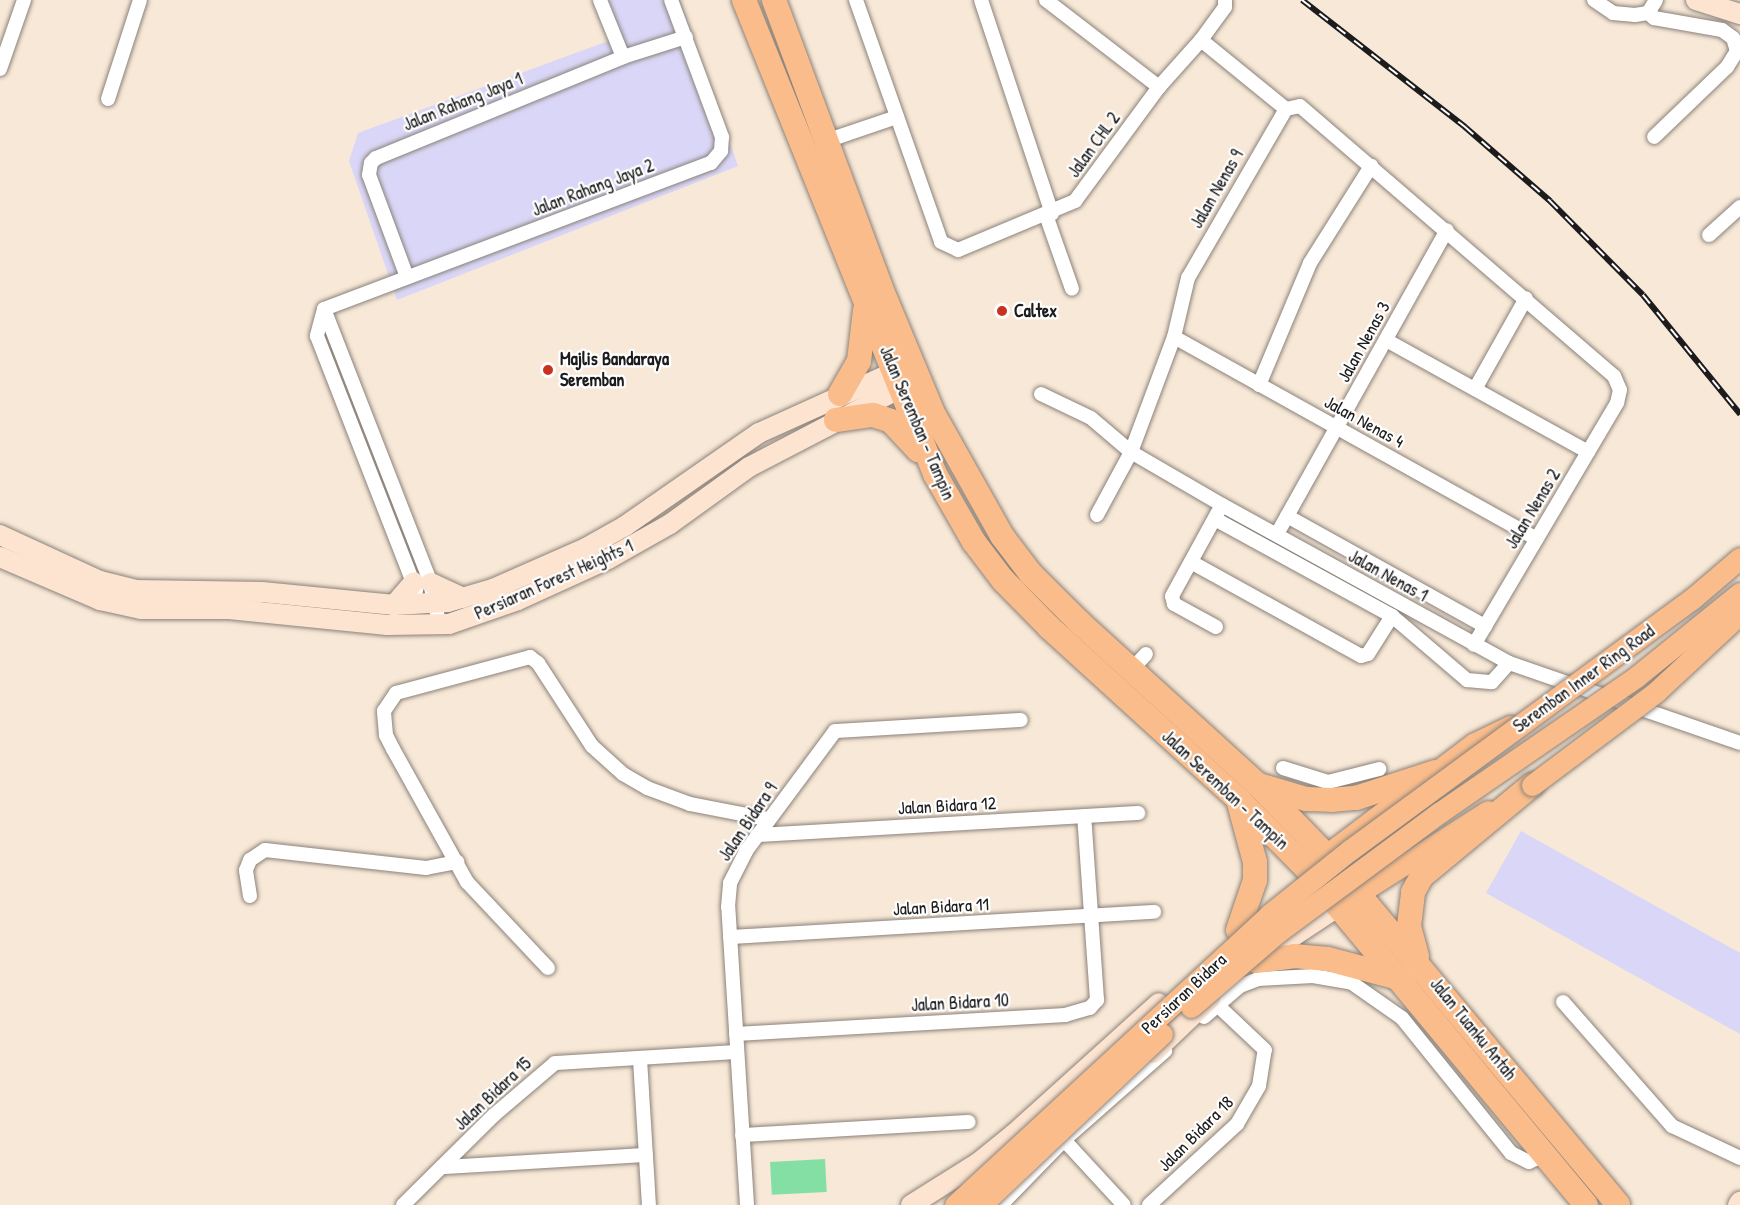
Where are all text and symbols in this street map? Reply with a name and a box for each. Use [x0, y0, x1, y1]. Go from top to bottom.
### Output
street label: Jalan Rahang Jaya 1 [400, 68, 526, 136]
street label: Jalan CHL 2 [1063, 108, 1125, 182]
street label: Jalan Nenas 9 [1186, 146, 1248, 232]
street label: Jalan Rahang Jaya 2 [529, 155, 657, 221]
street label: Jalan Nenas 3 [1333, 298, 1395, 386]
place label: Caltex [1014, 300, 1057, 322]
marker: Caltex [995, 304, 1009, 318]
street label: Jalan Seremban - Tampin [875, 343, 959, 503]
place label: Majlis Bandaraya Seremban [560, 349, 669, 392]
marker: Majlis Bandaraya Seremban [541, 363, 555, 377]
street label: Jalan Nenas 4 [1320, 391, 1408, 453]
street label: Jalan Nenas 2 [1501, 465, 1565, 553]
street label: Persiaran Forest Heights 1 [471, 535, 637, 625]
street label: Jalan Nenas 1 [1345, 545, 1431, 607]
street label: Seremban Inner Ring Road [1509, 621, 1659, 737]
street label: Jalan Seremban - Tampin [1157, 726, 1293, 854]
street label: Jalan Bidara 9 [714, 779, 782, 865]
street label: Jalan Bidara 12 [897, 793, 997, 819]
street label: Jalan Bidara 11 [892, 894, 990, 920]
street label: Persiaran Bidara [1137, 949, 1231, 1039]
street label: Jalan Tuanku Antah [1425, 974, 1521, 1084]
street label: Jalan Bidara 10 [911, 990, 1009, 1016]
street label: Jalan Bidara 15 [450, 1053, 536, 1135]
street label: Jalan Bidara 18 [1154, 1092, 1238, 1176]

